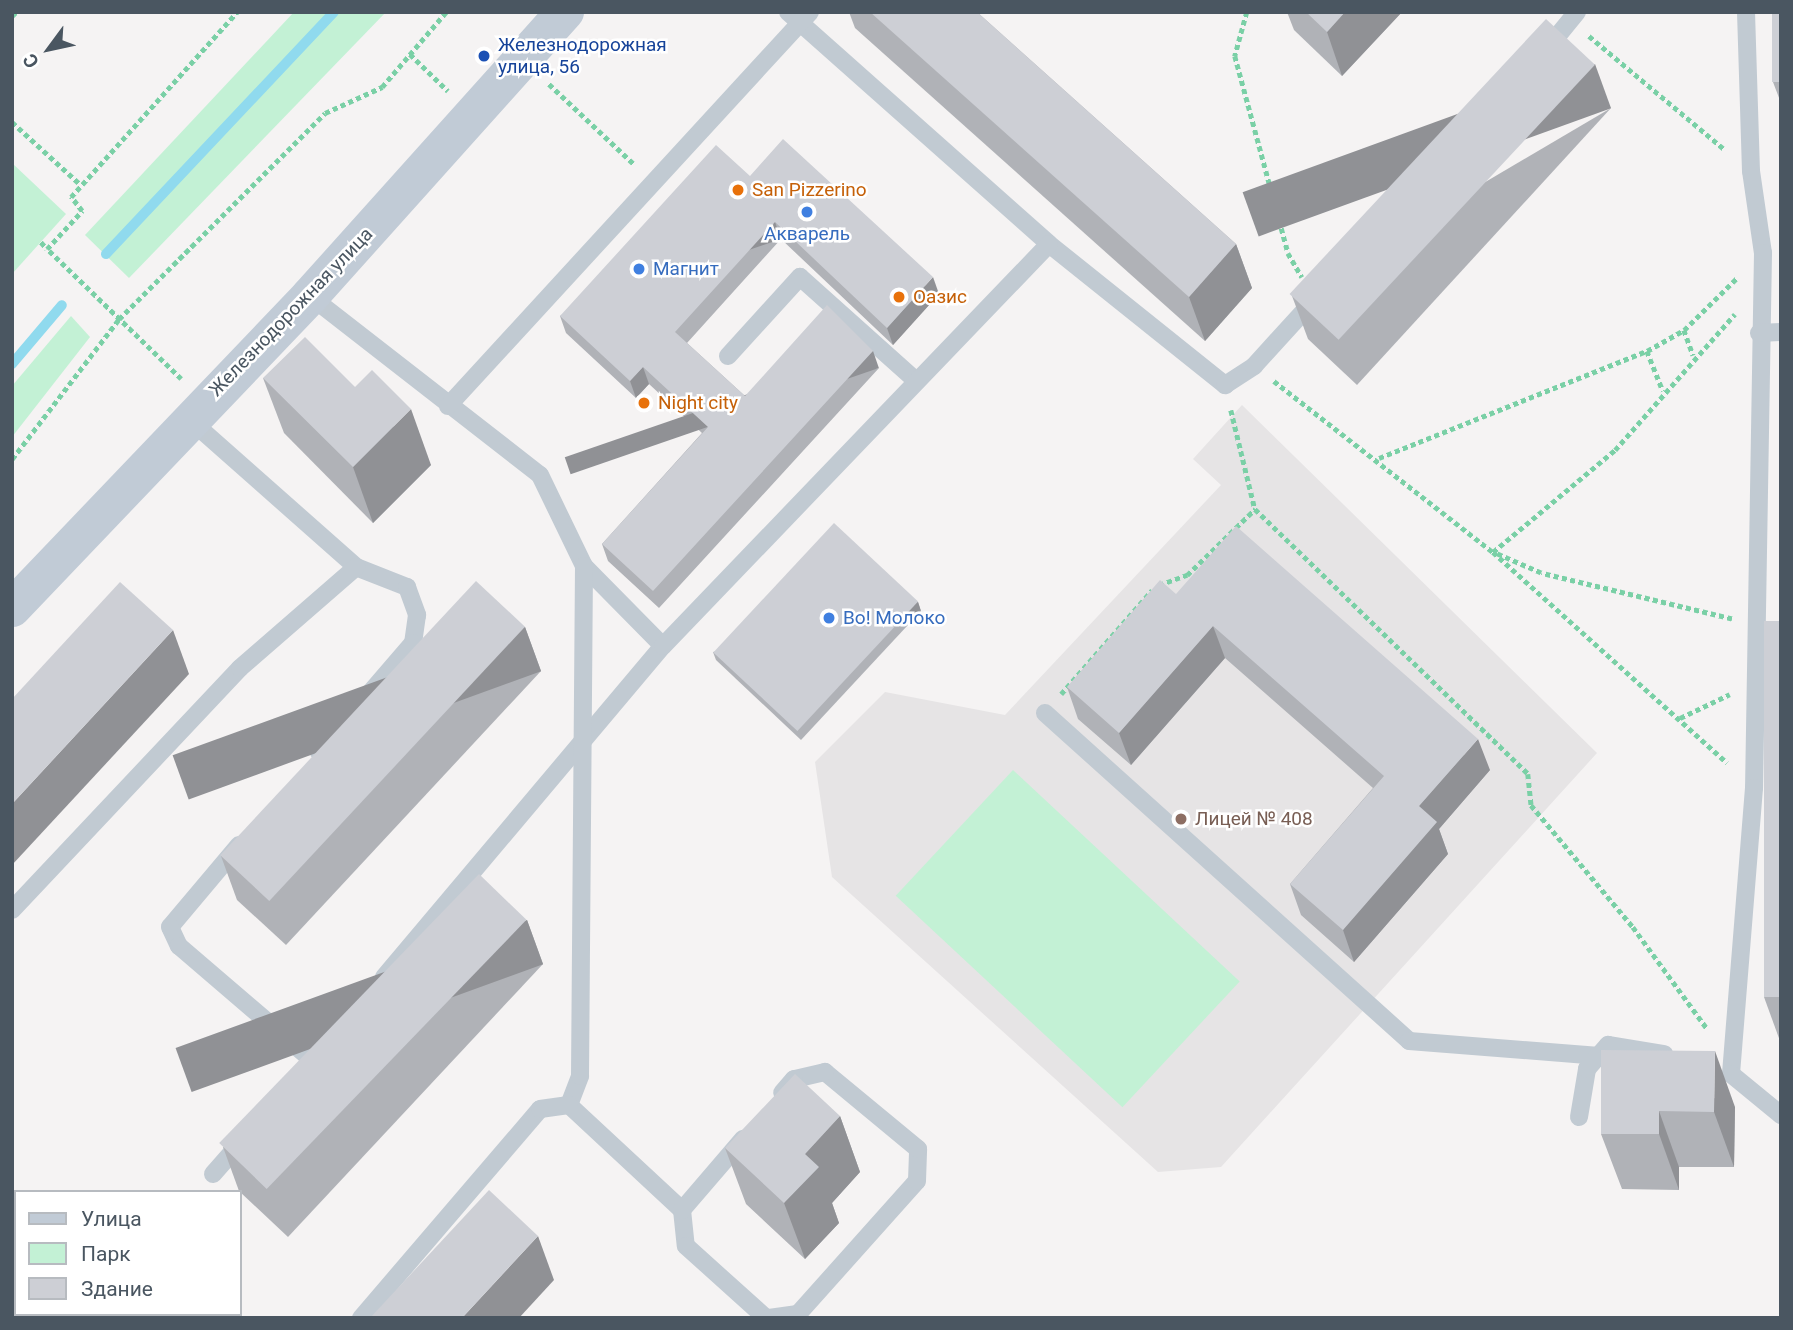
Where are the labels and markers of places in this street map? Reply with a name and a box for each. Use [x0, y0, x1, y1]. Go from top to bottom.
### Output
place label: Железнодорожная улица, 56 [498, 34, 667, 78]
marker: Железнодорожная улица, 56 [476, 48, 492, 64]
place label: San Pizzerino [752, 179, 867, 201]
marker: San Pizzerino [730, 182, 746, 198]
marker: Акварель [799, 204, 815, 220]
place label: Акварель [764, 223, 850, 245]
place label: Магнит [653, 258, 719, 280]
marker: Магнит [631, 261, 647, 277]
place label: Оазис [913, 286, 967, 308]
marker: Оазис [891, 289, 907, 305]
place label: Night city [658, 392, 738, 414]
marker: Night city [636, 395, 652, 411]
place label: Во! Молоко [843, 607, 945, 629]
marker: Во! Молоко [821, 610, 837, 626]
place label: Лицей № 408 [1195, 808, 1313, 830]
marker: Лицей № 408 [1173, 811, 1189, 827]

